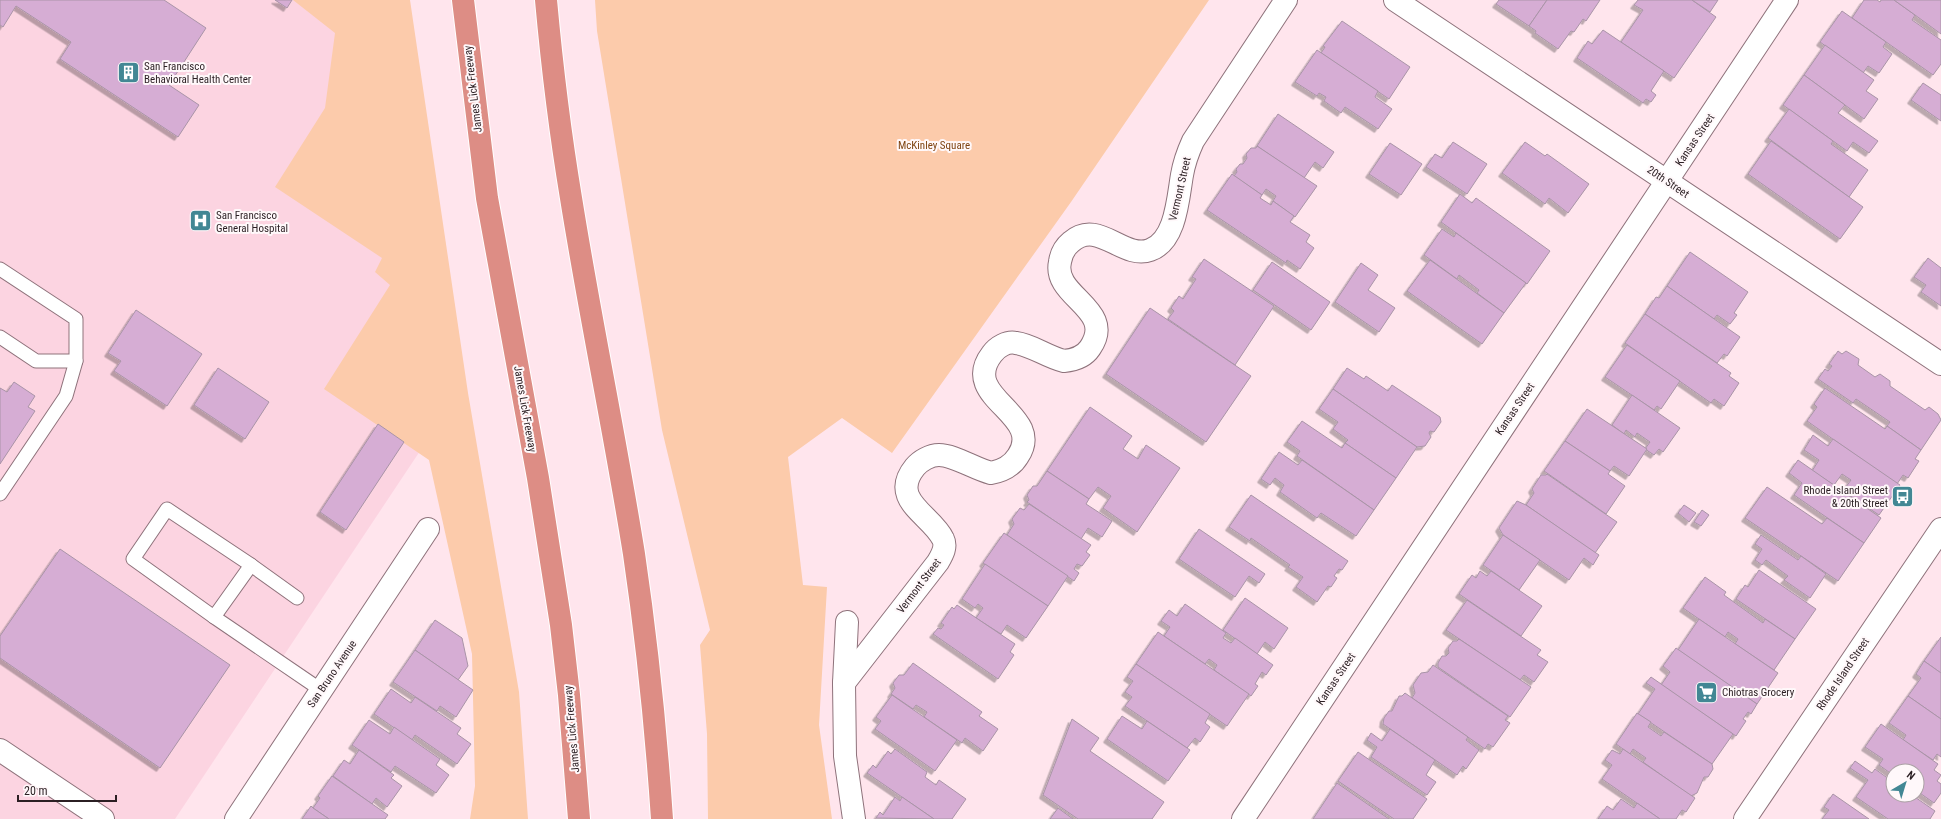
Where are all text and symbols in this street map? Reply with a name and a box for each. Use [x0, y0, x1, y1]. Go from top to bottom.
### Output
street label: James Lick Freeway [461, 44, 485, 133]
building icon: San Francisco Behavioral Health Center [116, 59, 142, 85]
place label: San Francisco Behavioral Health Center [144, 60, 252, 86]
street label: Kansas Street [1673, 111, 1717, 169]
park label: McKinley Square [898, 139, 970, 152]
street label: Vermont Street [1166, 156, 1194, 222]
street label: 20th Street [1645, 163, 1691, 201]
hospital icon: San Francisco General Hospital [187, 208, 213, 234]
place label: San Francisco General Hospital [216, 209, 288, 235]
street label: James Lick Freeway [511, 365, 539, 454]
street label: Kansas Street [1493, 380, 1537, 438]
bus stop icon: Rhode Island Street & 20th Street [1890, 483, 1916, 509]
place label: Rhode Island Street & 20th Street [1804, 484, 1888, 510]
street label: Vermont Street [894, 556, 944, 616]
street label: Rhode Island Street [1814, 635, 1872, 713]
street label: San Bruno Avenue [305, 638, 359, 710]
street label: Kansas Street [1314, 650, 1358, 708]
supermarket icon: Chiotras Grocery [1693, 679, 1719, 705]
street label: James Lick Freeway [562, 684, 582, 773]
place label: Chiotras Grocery [1722, 686, 1795, 699]
north arrow [1885, 763, 1925, 803]
text: N [1904, 768, 1918, 783]
scale bar [18, 777, 116, 803]
text: 20 m [24, 784, 48, 798]

